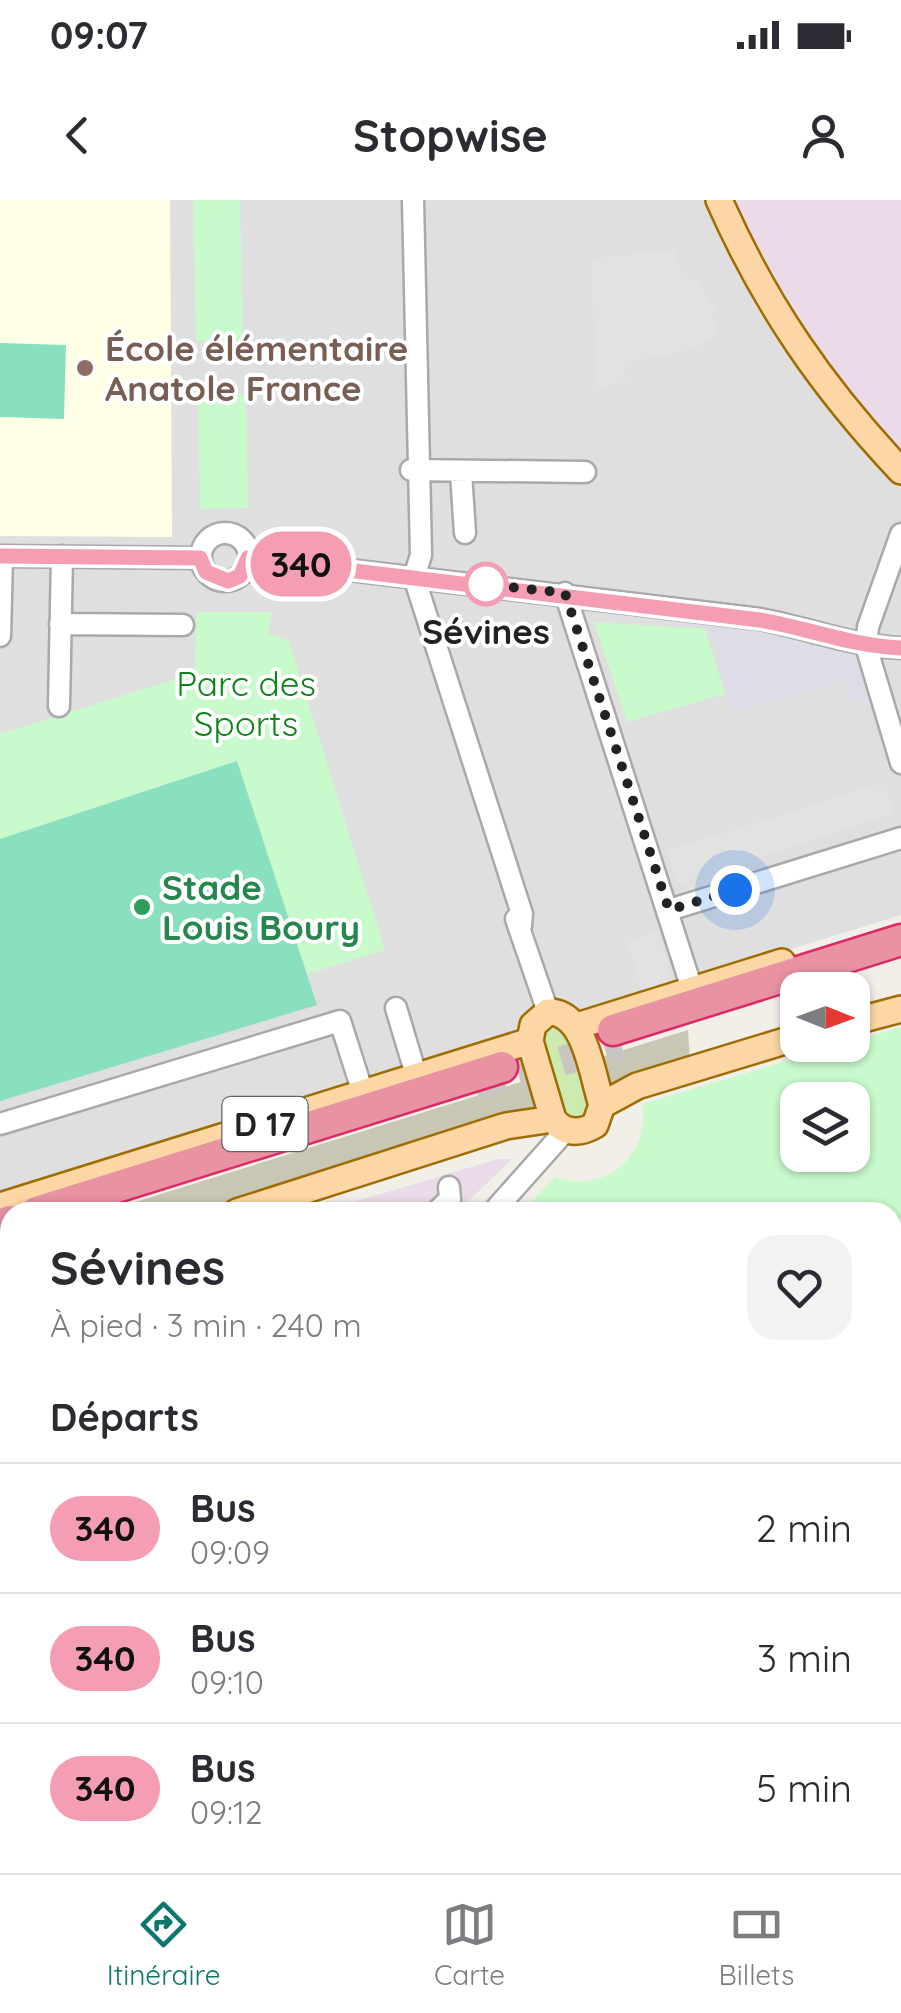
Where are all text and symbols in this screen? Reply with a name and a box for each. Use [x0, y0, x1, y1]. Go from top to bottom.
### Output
text: 09:07 [50, 11, 148, 59]
text: Stopwise [353, 107, 548, 163]
icon: back [50, 108, 105, 163]
icon: person [796, 108, 851, 163]
place label: École élémentaire Anatole France [105, 326, 408, 410]
marker: École élémentaire Anatole France [74, 357, 96, 379]
line badge: 340 [244, 532, 358, 596]
text: 340 [271, 542, 331, 586]
marker: Sévines [465, 563, 507, 605]
place label: Sévines [422, 609, 550, 653]
park label: Parc des Sports [176, 661, 316, 745]
place label: Stade Louis Boury [162, 865, 360, 949]
your location [710, 865, 760, 915]
marker: Stade Louis Boury [131, 896, 153, 918]
north arrow [780, 972, 870, 1062]
map controls [780, 972, 870, 1172]
button: layers [780, 1082, 870, 1172]
road number: D 17 [222, 1097, 308, 1151]
button: heart [747, 1235, 852, 1340]
text: Sévines [50, 1237, 225, 1297]
text: À pied · 3 min · 240 m [50, 1305, 362, 1345]
text: Départs [50, 1393, 199, 1441]
text: Bus [190, 1484, 256, 1532]
text: 2 min [756, 1504, 852, 1552]
text: 340 [75, 1506, 135, 1550]
text: 09:09 [190, 1532, 270, 1572]
text: Bus [190, 1614, 256, 1662]
text: 3 min [757, 1634, 852, 1682]
text: 340 [75, 1636, 135, 1680]
text: 09:10 [190, 1662, 264, 1702]
text: Bus [190, 1744, 256, 1792]
text: 5 min [756, 1764, 852, 1812]
text: 340 [75, 1766, 135, 1810]
text: 09:12 [190, 1792, 262, 1832]
tab: Itinéraire [107, 1897, 221, 1992]
tab: Carte [434, 1897, 505, 1992]
tab: Billets [718, 1897, 794, 1992]

